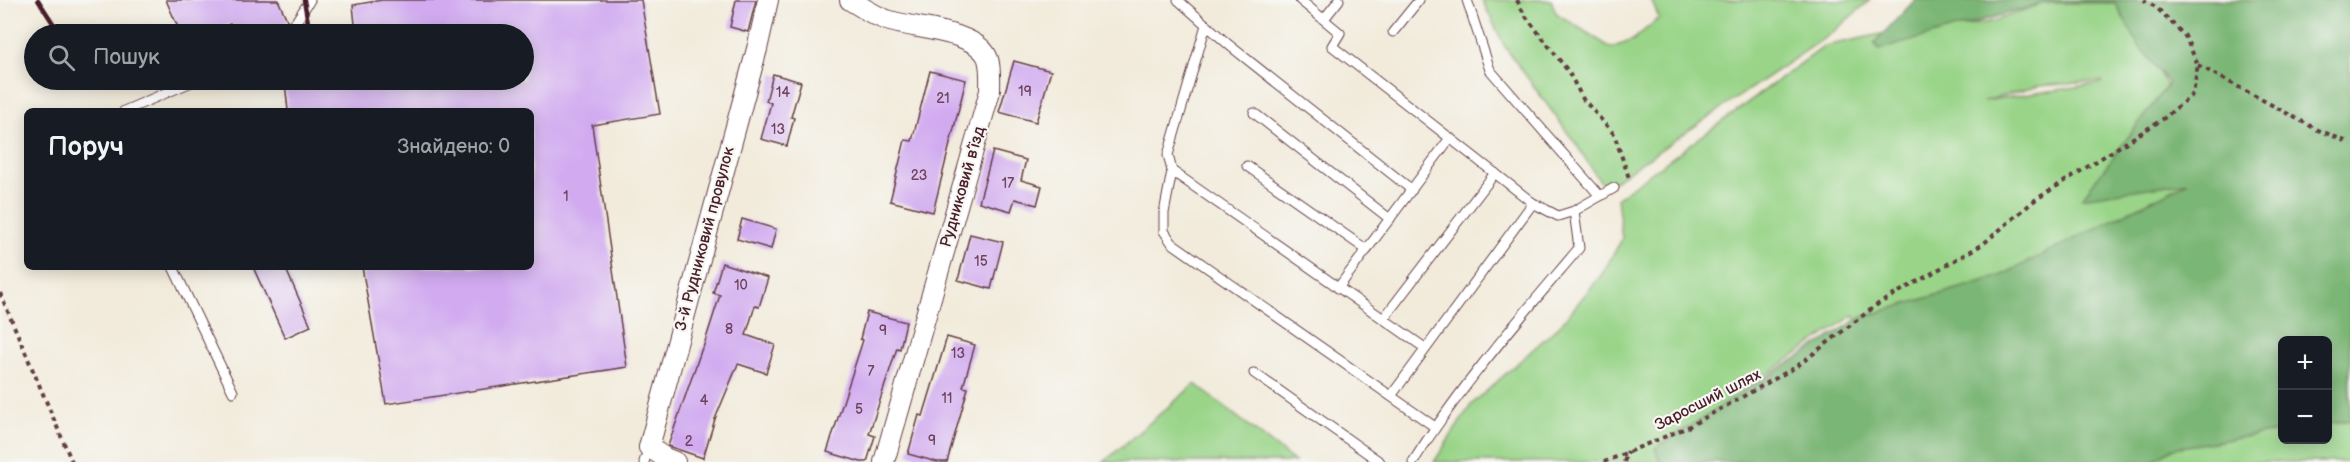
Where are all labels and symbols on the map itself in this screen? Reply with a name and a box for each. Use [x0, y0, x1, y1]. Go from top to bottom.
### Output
house number: 19 [1018, 83, 1032, 100]
house number: 14 [776, 84, 790, 101]
house number: 21 [936, 90, 950, 107]
house number: 13 [771, 121, 785, 138]
street label: Рудниковий в’їзд [937, 124, 989, 250]
street label: 3-й Рудниковий провулок [671, 144, 739, 333]
house number: 23 [911, 167, 927, 184]
house number: 17 [1002, 175, 1014, 192]
house number: 1 [563, 188, 569, 205]
house number: 15 [974, 253, 988, 270]
house number: 10 [734, 277, 748, 294]
house number: 8 [725, 321, 733, 338]
house number: 9 [879, 322, 887, 339]
house number: 13 [951, 345, 965, 362]
house number: 7 [868, 363, 875, 380]
street label: Заросший шлях [1652, 365, 1764, 435]
house number: 11 [942, 390, 952, 407]
house number: 4 [700, 392, 709, 409]
house number: 5 [855, 401, 863, 418]
house number: 9 [928, 432, 936, 449]
house number: 2 [685, 433, 694, 450]

